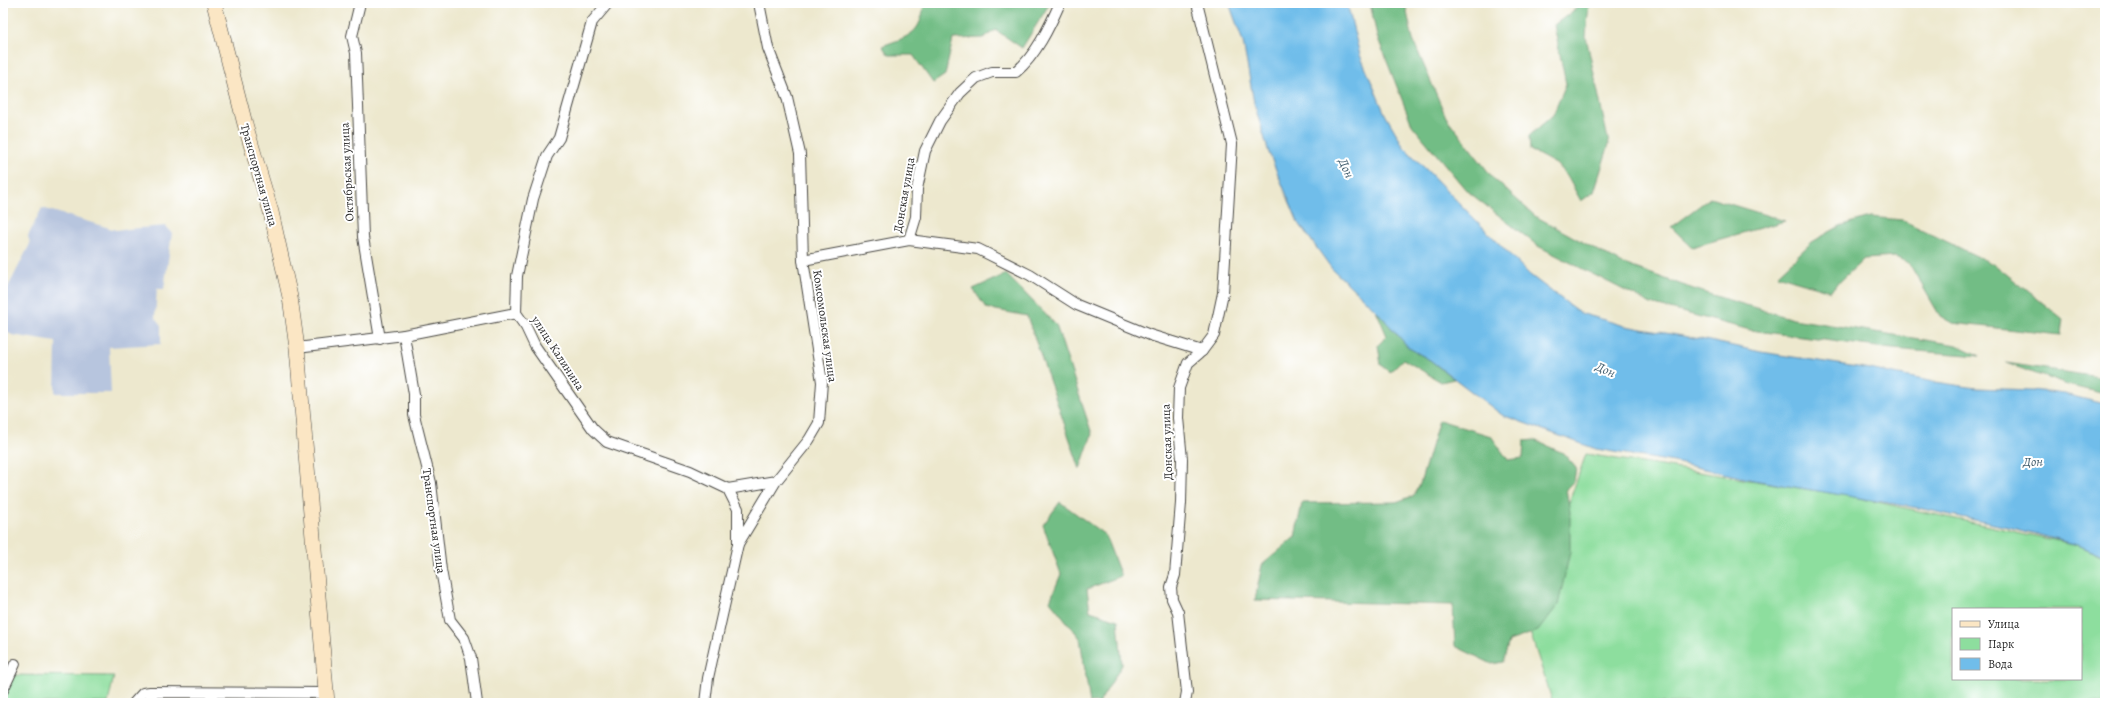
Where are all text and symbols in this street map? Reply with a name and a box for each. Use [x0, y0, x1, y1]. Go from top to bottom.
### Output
street label: Транспортная улица [237, 122, 281, 229]
street label: Октябрьская улица [336, 122, 358, 222]
water label: Дон [1334, 155, 1358, 181]
street label: Донская улица [890, 156, 919, 234]
street label: Комсомольская улица [809, 269, 841, 384]
street label: улица Калинина [527, 312, 588, 394]
water label: Дон [1592, 357, 1619, 381]
street label: Донская улица [1158, 403, 1176, 480]
water label: Дон [2022, 453, 2043, 470]
street label: Транспортная улица [419, 467, 449, 575]
legend [1952, 608, 2082, 680]
text: Улица [1988, 616, 2020, 632]
text: Парк [1988, 636, 2014, 652]
text: Вода [1988, 656, 2013, 672]

